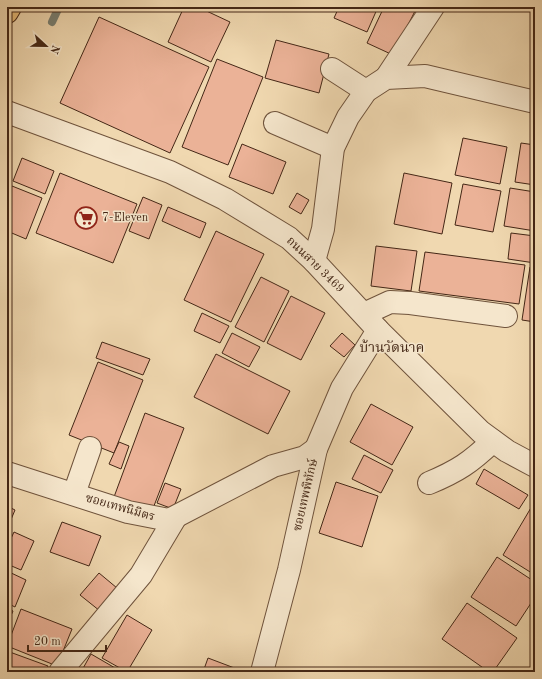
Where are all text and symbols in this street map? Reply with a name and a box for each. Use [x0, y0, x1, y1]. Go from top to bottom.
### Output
north arrow [26, 26, 66, 66]
text: N [47, 43, 61, 56]
supermarket icon: 7-Eleven [73, 205, 99, 231]
place label: 7-Eleven [102, 212, 149, 224]
street label: ถนนสาย 3469 [284, 235, 346, 295]
district label: บ้านวัดนาค [360, 339, 424, 355]
street label: ซอยเทพพิทักษ์ [290, 456, 320, 532]
street label: ซอยเทพนิมิตร [84, 490, 157, 524]
scale bar [28, 627, 106, 653]
text: 20 m [34, 636, 61, 648]

